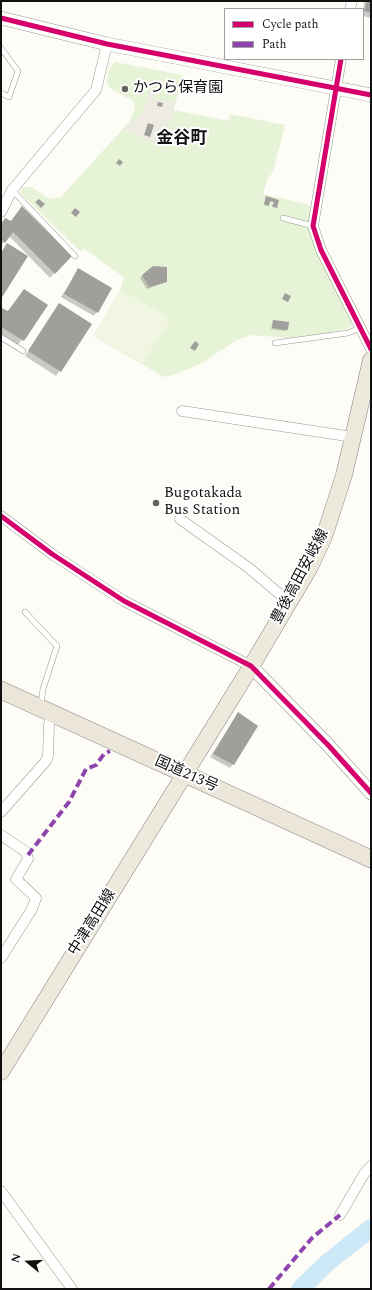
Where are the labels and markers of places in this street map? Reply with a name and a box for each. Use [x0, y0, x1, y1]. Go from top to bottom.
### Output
place label: かつら保育園 [133, 80, 223, 98]
marker: かつら保育園 [120, 84, 130, 94]
place label: Bugotakada Bus Station [164, 485, 242, 520]
marker: Bugotakada Bus Station [151, 498, 161, 508]

